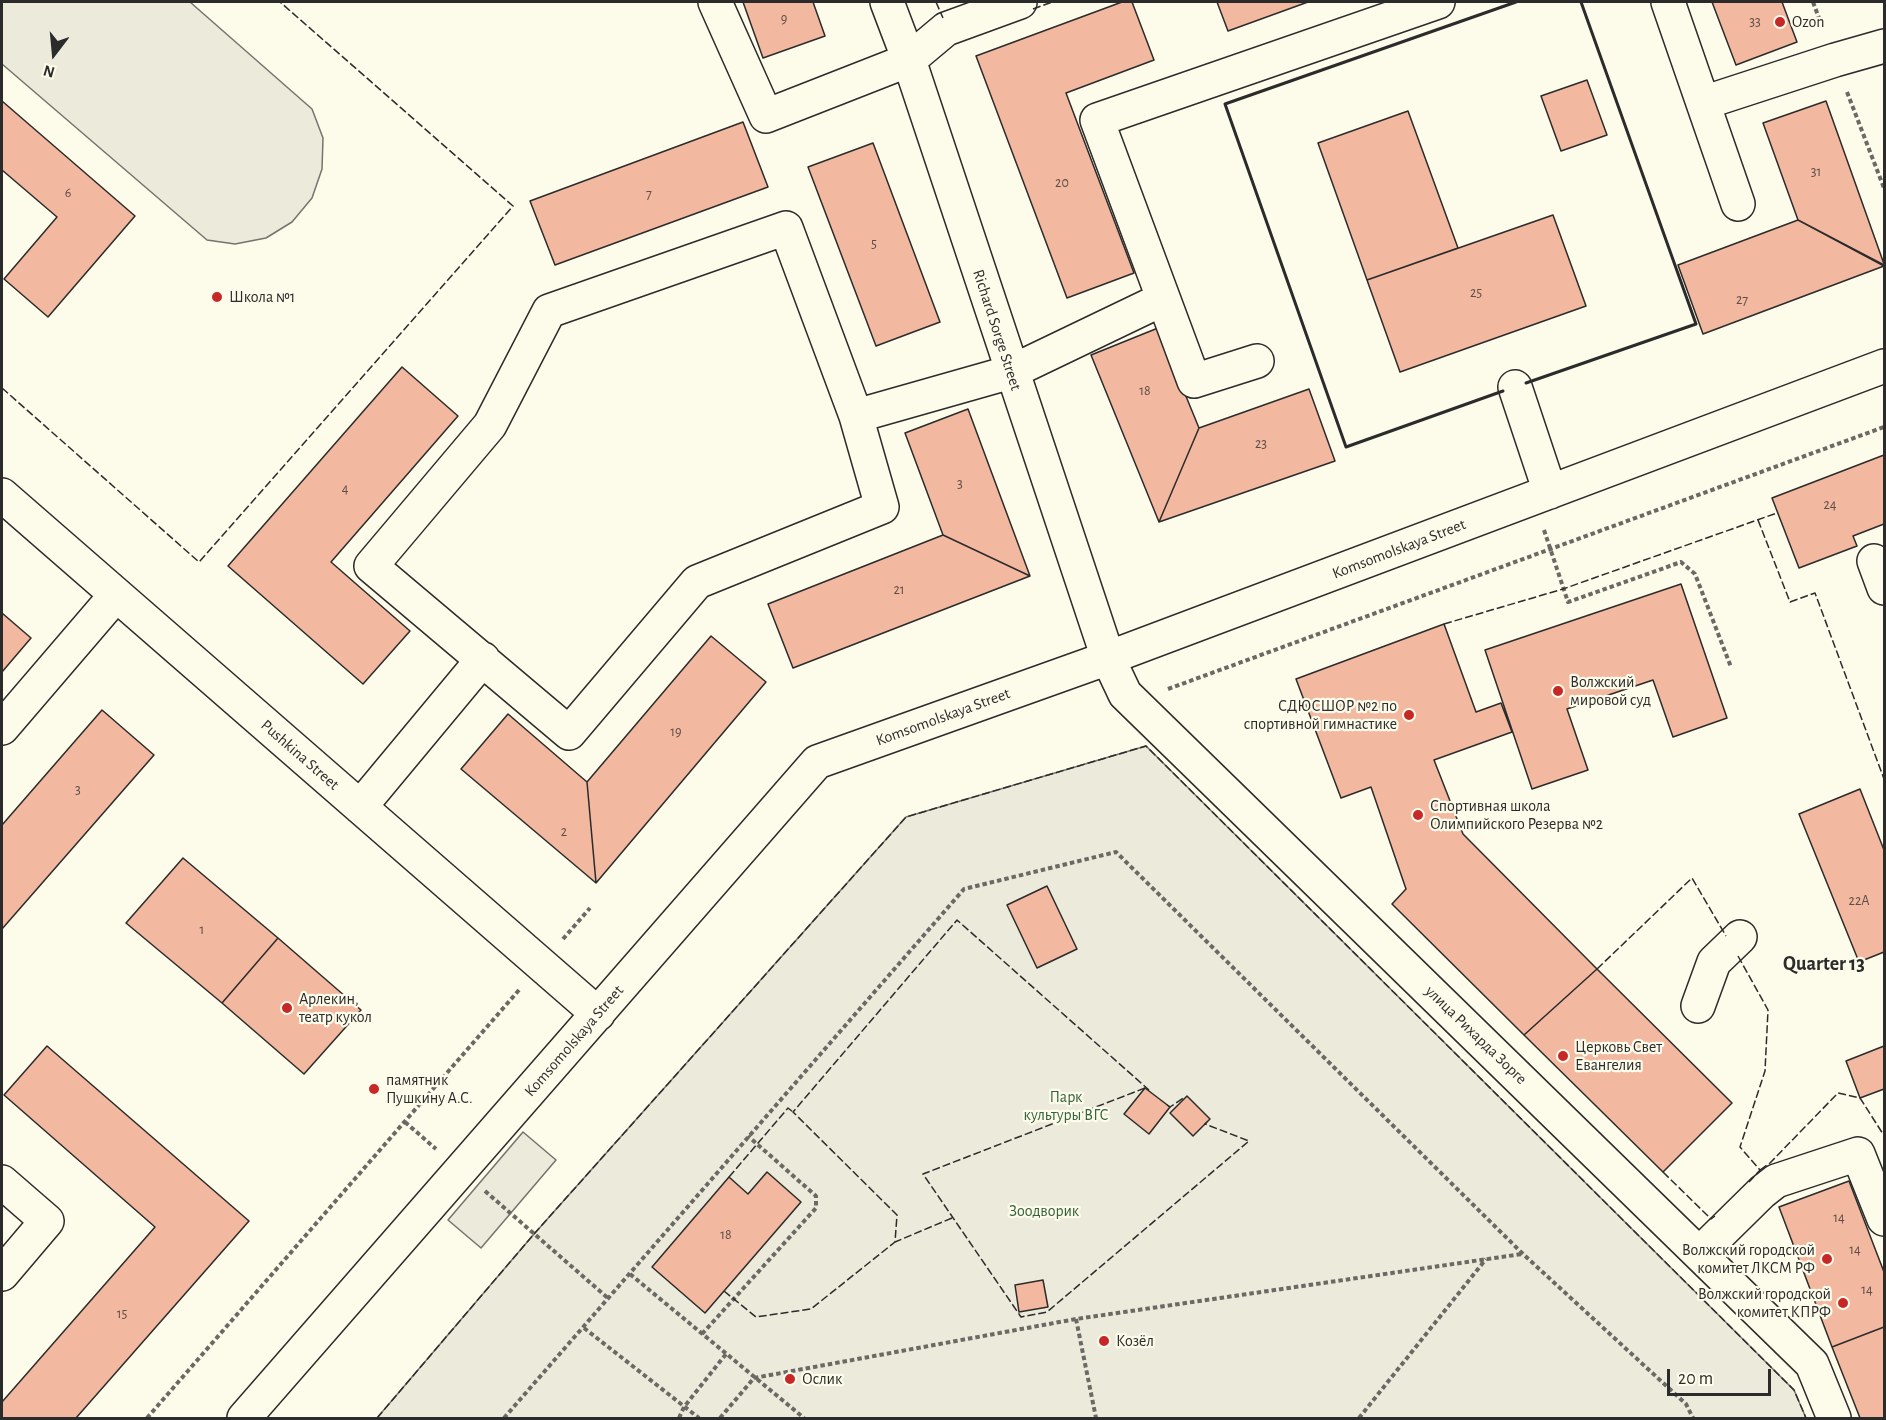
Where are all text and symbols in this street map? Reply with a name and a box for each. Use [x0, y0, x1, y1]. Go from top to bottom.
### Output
house number: 9 [781, 11, 787, 27]
place label: Ozon [1792, 12, 1824, 32]
house number: 33 [1749, 14, 1761, 30]
marker: Ozon [1773, 15, 1787, 29]
north arrow [24, 24, 84, 84]
text: N [41, 62, 57, 81]
house number: 31 [1811, 164, 1821, 180]
house number: 20 [1055, 175, 1069, 191]
house number: 6 [65, 185, 71, 201]
house number: 7 [646, 186, 652, 202]
house number: 5 [871, 236, 877, 252]
street label: Richard Sorge Street [968, 267, 1026, 393]
house number: 25 [1470, 285, 1482, 301]
place label: Школа №1 [229, 287, 295, 307]
marker: Школа №1 [210, 290, 224, 304]
house number: 27 [1736, 292, 1748, 308]
house number: 18 [1139, 383, 1151, 399]
house number: 23 [1255, 436, 1267, 452]
house number: 3 [957, 476, 963, 492]
house number: 4 [342, 481, 348, 497]
house number: 24 [1823, 497, 1837, 513]
street label: Komsomolskaya Street [1330, 515, 1468, 583]
house number: 21 [893, 582, 905, 598]
place label: Волжский мировой суд [1570, 672, 1651, 710]
street label: Komsomolskaya Street [873, 684, 1013, 750]
marker: Волжский мировой суд [1551, 684, 1565, 698]
place label: СДЮСШОР №2 по спортивной гимнастике [1244, 696, 1397, 734]
marker: СДЮСШОР №2 по спортивной гимнастике [1402, 708, 1416, 722]
street label: Pushkina Street [257, 716, 343, 794]
house number: 19 [670, 724, 682, 740]
house number: 3 [75, 782, 81, 798]
place label: Спортивная школа Олимпийского Резерва №2 [1430, 796, 1603, 834]
marker: Спортивная школа Олимпийского Резерва №2 [1411, 808, 1425, 822]
house number: 2 [561, 824, 567, 840]
house number: 22А [1849, 893, 1869, 909]
house number: 1 [200, 922, 204, 938]
district label: Quarter 13 [1783, 952, 1865, 976]
street label: Komsomolskaya Street [520, 981, 628, 1101]
street label: улица Рихарда Зорге [1421, 982, 1531, 1088]
place label: Арлекин, театр кукол [299, 989, 372, 1027]
marker: Арлекин, театр кукол [280, 1001, 294, 1015]
place label: Церковь Свет Евангелия [1575, 1037, 1662, 1075]
marker: Церковь Свет Евангелия [1556, 1049, 1570, 1063]
place label: памятник Пушкину А.С. [386, 1070, 473, 1108]
marker: памятник Пушкину А.С. [367, 1082, 381, 1096]
park label: Парк культуры ВГС [1024, 1087, 1108, 1125]
park label: Зоодворик [1009, 1201, 1079, 1221]
house number: 14 [1833, 1210, 1845, 1226]
house number: 18 [720, 1227, 732, 1243]
place label: Волжский городской комитет ЛКСМ РФ [1682, 1240, 1815, 1278]
house number: 14 [1849, 1242, 1861, 1258]
marker: Волжский городской комитет ЛКСМ РФ [1820, 1252, 1834, 1266]
house number: 14 [1861, 1282, 1873, 1298]
place label: Волжский городской комитет КПРФ [1698, 1284, 1831, 1322]
marker: Волжский городской комитет КПРФ [1836, 1296, 1850, 1310]
house number: 15 [117, 1306, 127, 1322]
place label: Козёл [1116, 1331, 1154, 1351]
marker: Козёл [1097, 1334, 1111, 1348]
scale bar [1670, 1357, 1774, 1395]
place label: Ослик [802, 1369, 842, 1389]
text: 20 m [1678, 1370, 1713, 1388]
marker: Ослик [783, 1372, 797, 1386]

